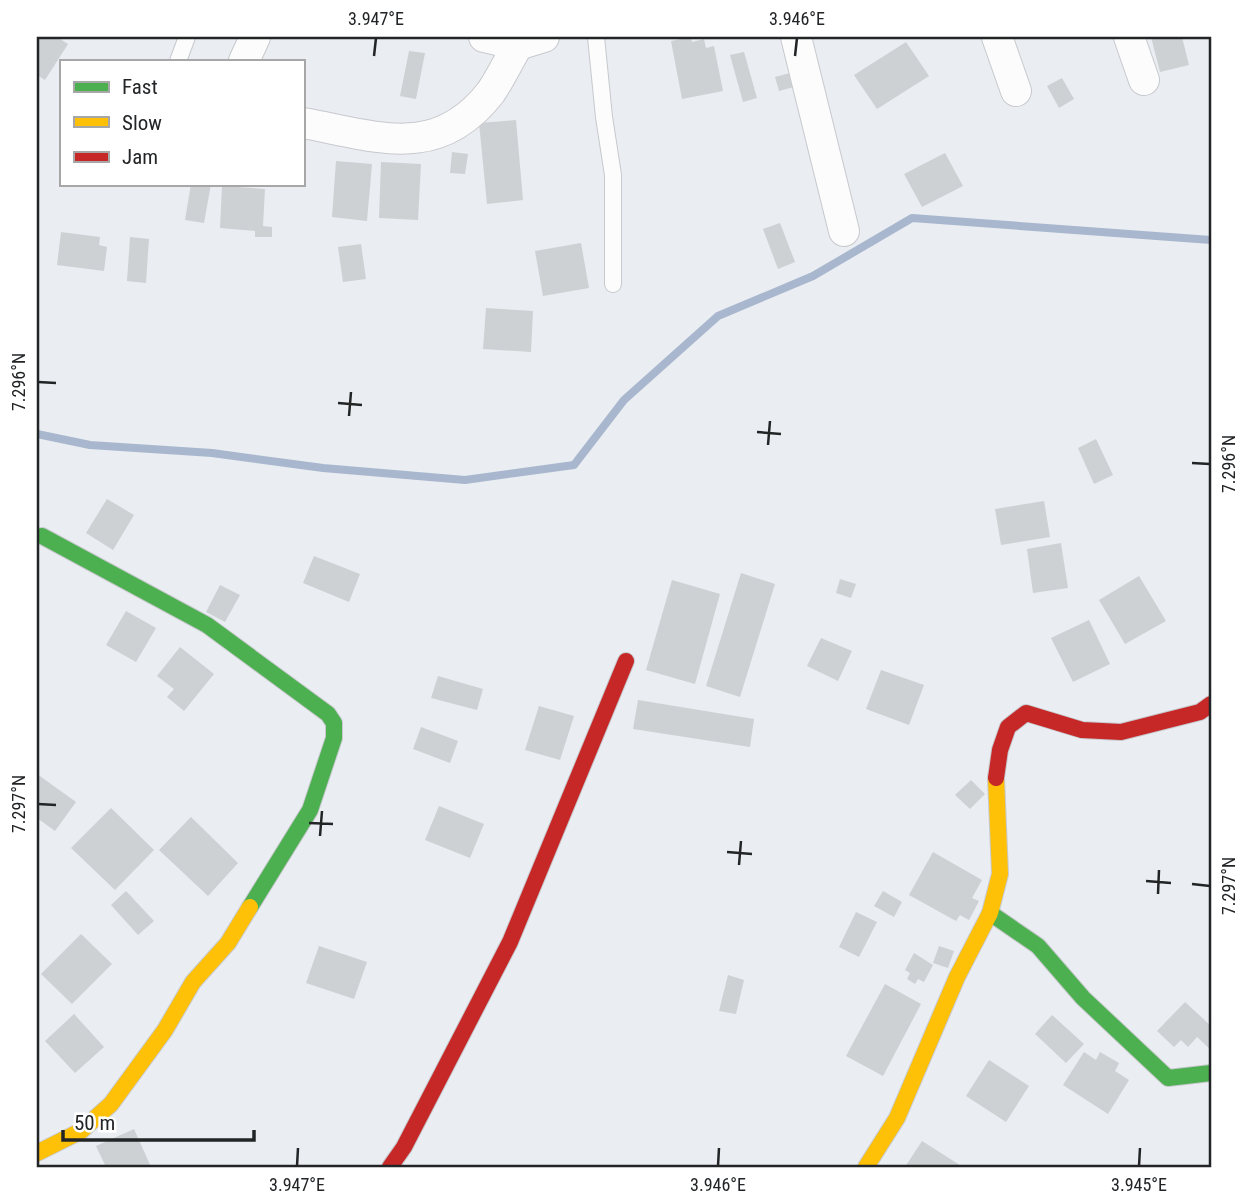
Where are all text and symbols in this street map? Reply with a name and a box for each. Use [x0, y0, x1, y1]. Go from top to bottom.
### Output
text: 3.947°E [348, 8, 404, 29]
text: 3.946°E [769, 8, 825, 29]
legend [60, 60, 304, 186]
text: Fast [122, 75, 158, 99]
text: Slow [122, 111, 162, 135]
text: Jam [122, 145, 158, 169]
text: 7.296°N [8, 353, 29, 411]
text: 7.296°N [1218, 435, 1239, 493]
text: 7.297°N [8, 775, 29, 833]
text: 7.297°N [1218, 857, 1239, 915]
scale bar [63, 1099, 254, 1143]
text: 50 m [74, 1111, 115, 1135]
text: 3.947°E [269, 1174, 325, 1195]
text: 3.946°E [690, 1174, 746, 1195]
text: 3.945°E [1111, 1174, 1167, 1195]

